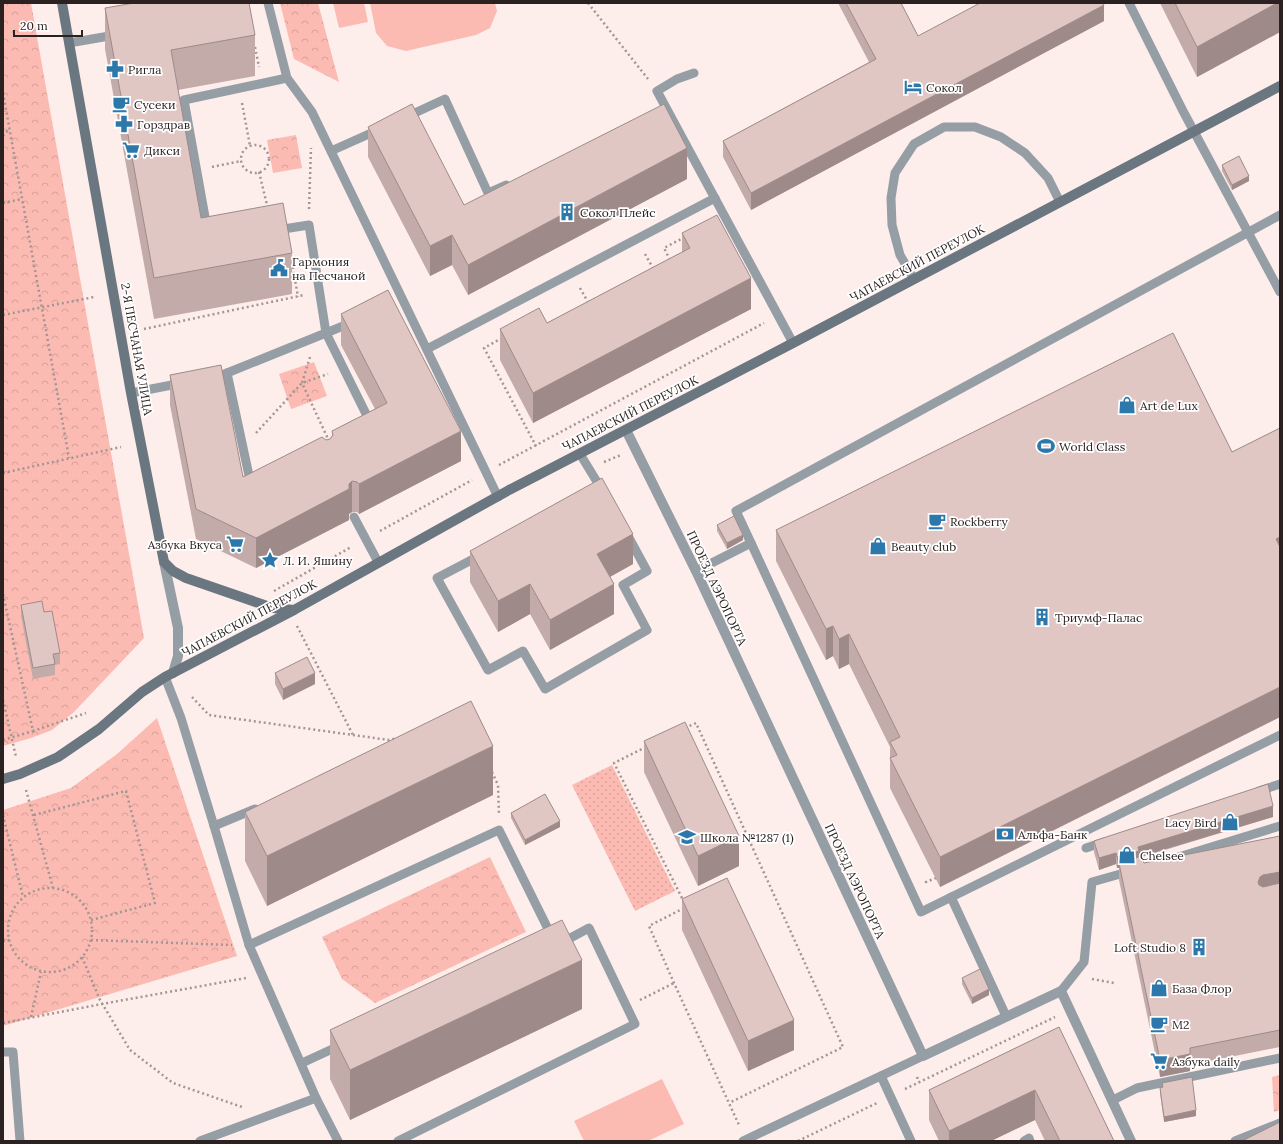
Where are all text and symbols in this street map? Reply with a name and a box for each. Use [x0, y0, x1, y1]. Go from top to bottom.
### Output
scale bar [14, 12, 82, 38]
text: 20 m [20, 18, 48, 33]
pharmacy icon: Ригла [105, 59, 125, 79]
place label: Ригла [128, 62, 161, 77]
hotel icon: Сокол [903, 77, 923, 97]
place label: Сокол [926, 80, 962, 95]
cafe icon: Сусеки [111, 94, 131, 114]
place label: Сусеки [134, 97, 175, 112]
pharmacy icon: Горздрав [114, 114, 134, 134]
place label: Горздрав [137, 117, 190, 132]
supermarket icon: Дикси [121, 140, 141, 160]
place label: Дикси [144, 143, 180, 158]
building icon: Сокол Плейс [557, 202, 577, 222]
place label: Сокол Плейс [580, 205, 656, 220]
street label: ЧАПАЕВСКИЙ ПЕРЕУЛОК [847, 221, 988, 305]
place label: Гармония на Песчаной [292, 254, 365, 283]
public building icon: Гармония на Песчаной [269, 258, 289, 278]
street label: 2-Я ПЕСЧАНАЯ УЛИЦА [118, 282, 156, 417]
street label: ЧАПАЕВСКИЙ ПЕРЕУЛОК [559, 372, 701, 454]
shop icon: Art de Lux [1117, 395, 1137, 415]
place label: Art de Lux [1139, 398, 1199, 413]
sports icon: World Class [1036, 436, 1056, 456]
place label: World Class [1059, 439, 1126, 454]
cafe icon: Rockberry [927, 511, 947, 531]
place label: Rockberry [950, 514, 1008, 529]
street label: ПРОЕЗД АЭРОПОРТА [684, 528, 750, 648]
supermarket icon: Азбука Вкуса [225, 534, 245, 554]
shop icon: Beauty club [868, 536, 888, 556]
place label: Азбука Вкуса [147, 537, 222, 552]
place label: Beauty club [891, 539, 956, 554]
place icon: Л. И. Яшину [260, 550, 280, 570]
place label: Л. И. Яшину [283, 553, 353, 568]
street label: ЧАПАЕВСКИЙ ПЕРЕУЛОК [179, 576, 320, 660]
building icon: Триумф-Палас [1032, 607, 1052, 627]
place label: Триумф-Палас [1055, 610, 1142, 625]
shop icon: Lacy Bird [1220, 812, 1240, 832]
place label: Lacy Bird [1165, 815, 1217, 830]
street label: ПРОЕЗД АЭРОПОРТА [822, 821, 888, 941]
bank icon: Альфа-Банк [995, 824, 1015, 844]
school or university icon: Школа №1287 (1) [677, 827, 697, 847]
place label: Альфа-Банк [1017, 827, 1088, 842]
place label: Школа №1287 (1) [700, 830, 794, 846]
shop icon: Chelsee [1117, 845, 1137, 865]
place label: Chelsee [1140, 848, 1184, 863]
building icon: Loft Studio 8 [1189, 937, 1209, 957]
place label: Loft Studio 8 [1114, 940, 1186, 955]
shop icon: База Флор [1149, 978, 1169, 998]
place label: База Флор [1172, 981, 1232, 996]
cafe icon: M2 [1149, 1014, 1169, 1034]
place label: M2 [1172, 1017, 1189, 1032]
supermarket icon: Азбука daily [1149, 1051, 1169, 1071]
place label: Азбука daily [1171, 1054, 1241, 1069]

